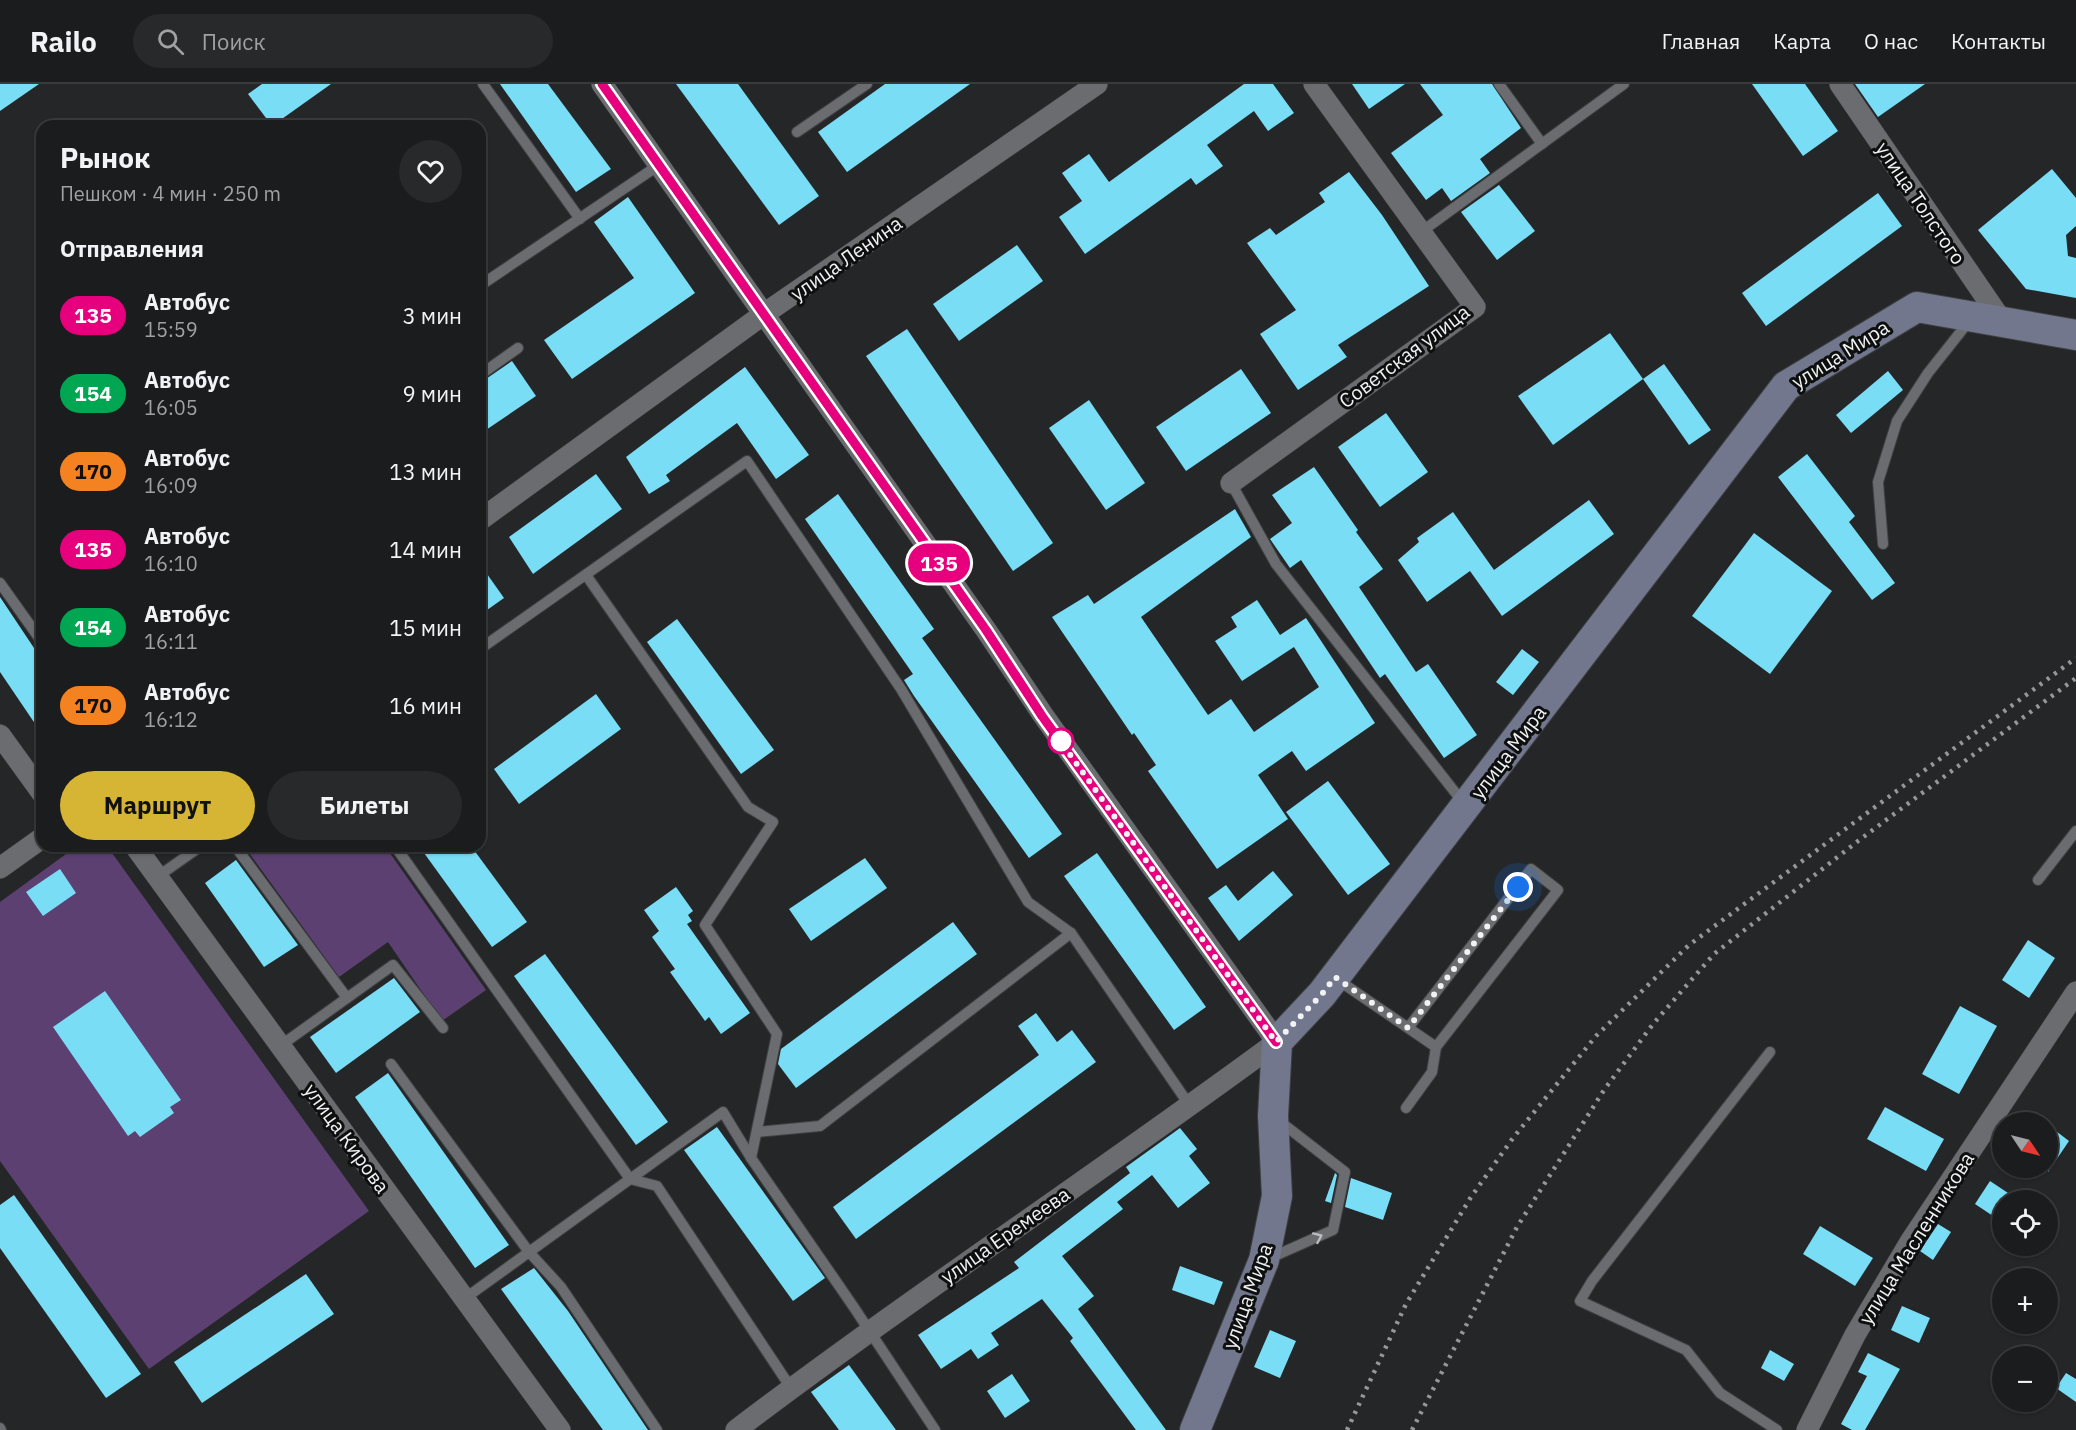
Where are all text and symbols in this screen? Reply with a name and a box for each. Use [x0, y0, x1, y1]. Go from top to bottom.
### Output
search box [133, 14, 553, 68]
text: Railo [30, 23, 97, 60]
icon: search [154, 25, 187, 58]
text: Поиск [202, 27, 265, 56]
text: Главная [1662, 27, 1740, 55]
text: Карта [1773, 27, 1831, 55]
text: О нас [1864, 27, 1918, 55]
text: Контакты [1951, 27, 2046, 55]
street label: улица Толстого [1870, 136, 1972, 270]
text: Рынок [60, 139, 151, 176]
button: heart [399, 140, 462, 203]
text: Пешком · 4 мин · 250 m [60, 180, 281, 207]
street label: улица Ленина [785, 209, 908, 307]
text: Отправления [60, 234, 204, 263]
text: Автобус [144, 287, 230, 316]
street label: Советская улица [1333, 298, 1475, 414]
text: 135 [74, 301, 112, 329]
text: 3 мин [402, 301, 462, 330]
street label: улица Мира [1786, 313, 1894, 395]
text: 15:59 [144, 316, 198, 343]
text: Автобус [144, 365, 230, 394]
text: 154 [74, 379, 112, 407]
text: 9 мин [402, 379, 462, 408]
text: 16:05 [144, 394, 198, 421]
text: Автобус [144, 443, 230, 472]
text: 170 [74, 457, 112, 485]
text: 13 мин [389, 457, 462, 486]
text: 16:09 [144, 472, 198, 499]
text: Автобус [144, 521, 230, 550]
text: 135 [74, 535, 112, 563]
text: 14 мин [389, 535, 462, 564]
line badge: 135 [904, 544, 974, 582]
text: 135 [920, 549, 958, 577]
text: 16:10 [144, 550, 198, 577]
text: Автобус [144, 599, 230, 628]
text: 154 [74, 613, 112, 641]
text: 15 мин [389, 613, 462, 642]
text: 16:11 [144, 628, 198, 655]
text: Автобус [144, 677, 230, 706]
text: 170 [74, 691, 112, 719]
text: 16 мин [389, 691, 462, 720]
street label: улица Мира [1464, 700, 1552, 804]
text: 16:12 [144, 706, 198, 733]
unlabelled marker [1048, 728, 1074, 754]
button: Маршрут [60, 771, 255, 840]
button: Билеты [267, 771, 462, 840]
your location [1503, 872, 1533, 902]
street label: улица Кирова [298, 1078, 396, 1199]
north arrow [1992, 1112, 2058, 1178]
map controls [1992, 1112, 2058, 1412]
street label: улица Масленникова [1852, 1146, 1980, 1329]
street label: улица Еремеева [935, 1180, 1075, 1290]
button: locate [1992, 1190, 2058, 1256]
one-way arrow [1311, 1232, 1322, 1244]
street label: улица Мира [1215, 1239, 1279, 1352]
button: + [1992, 1268, 2058, 1334]
button: − [1992, 1346, 2058, 1412]

